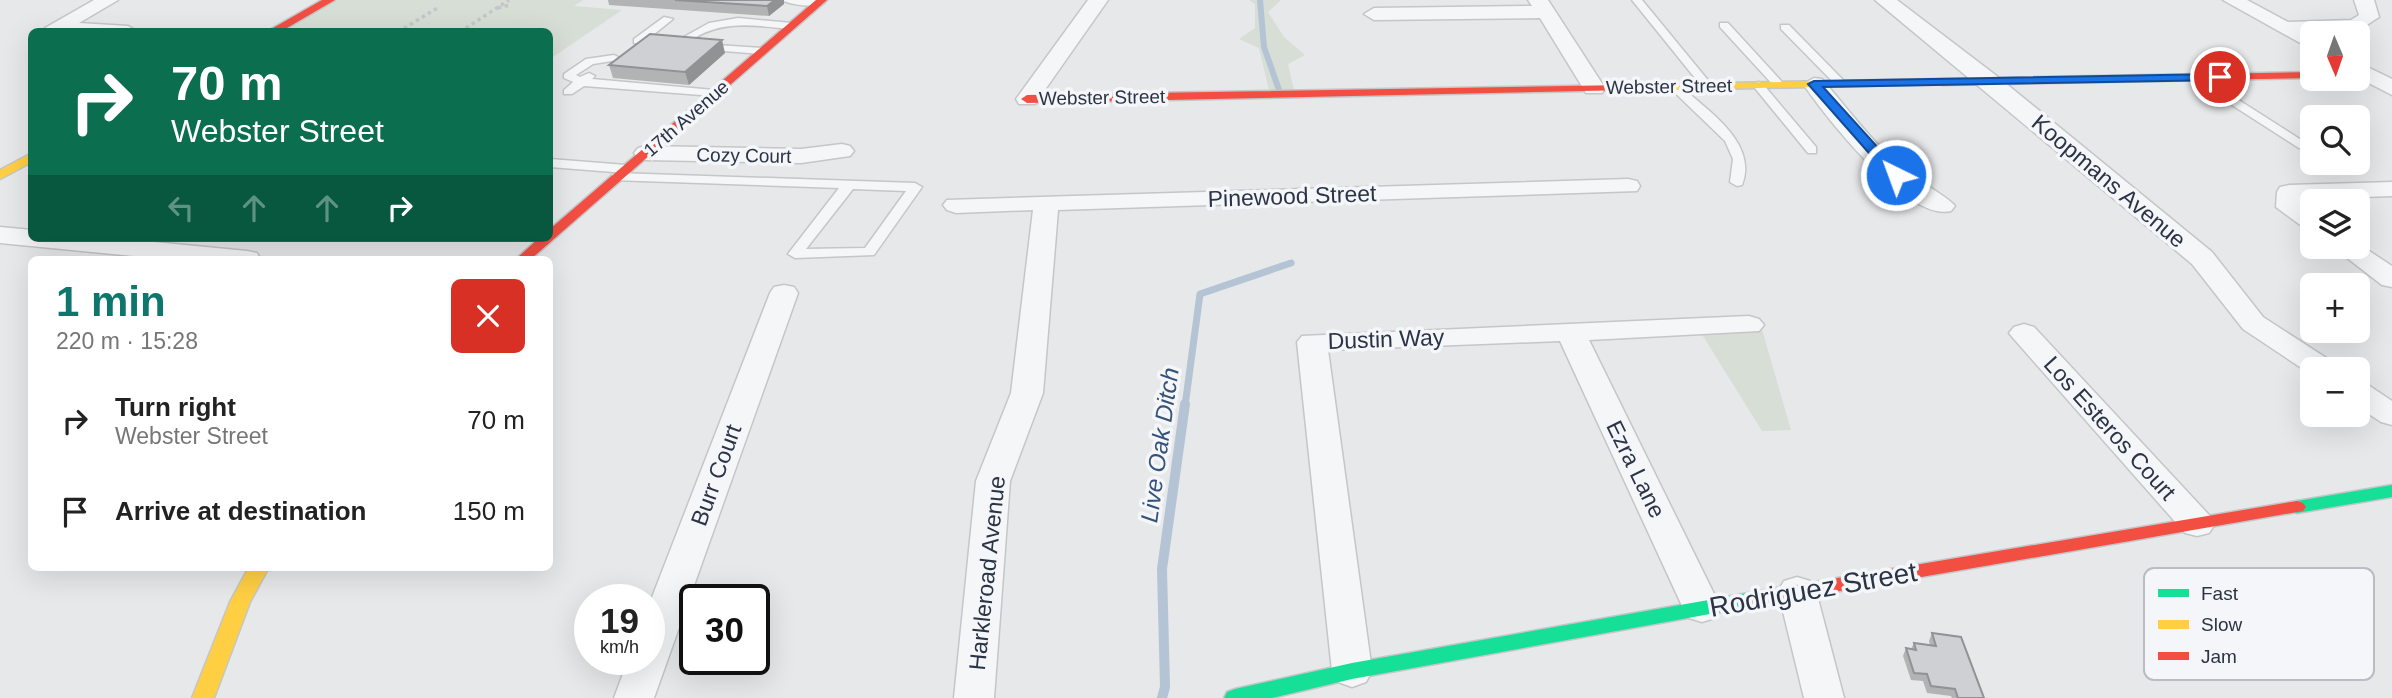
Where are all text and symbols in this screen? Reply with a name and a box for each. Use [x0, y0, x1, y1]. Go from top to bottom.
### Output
north arrow [2300, 21, 2370, 91]
map controls [2300, 21, 2370, 427]
pin [2190, 47, 2250, 107]
icon: right [56, 56, 147, 147]
text: 70 m [171, 56, 283, 110]
icon: arrive [2201, 58, 2239, 96]
street label: Webster Street [1606, 75, 1733, 98]
street label: 17th Avenue [640, 76, 733, 161]
street label: Webster Street [1039, 86, 1166, 109]
button: search [2300, 105, 2370, 175]
street label: Koopmans Avenue [2027, 109, 2191, 253]
text: Webster Street [171, 113, 384, 149]
position arrow [1859, 138, 1933, 212]
street label: Cozy Court [696, 144, 792, 167]
street label: Pinewood Street [1207, 180, 1377, 212]
icon: left [162, 189, 200, 227]
icon: ahead [235, 189, 273, 227]
icon: ahead [308, 189, 346, 227]
icon: right [381, 189, 419, 227]
button: layers [2300, 189, 2370, 259]
button: + [2300, 273, 2370, 343]
text: 1 min [56, 278, 166, 325]
button: close [451, 279, 525, 353]
street label: Dustin Way [1327, 324, 1445, 354]
text: 220 m · 15:28 [56, 328, 198, 354]
street label: Los Esteros Court [2039, 351, 2182, 506]
button: − [2300, 357, 2370, 427]
water label: Live Oak Ditch [1135, 366, 1184, 524]
text: Turn right [115, 392, 236, 422]
icon: right [56, 402, 94, 440]
text: 70 m [467, 405, 525, 435]
street label: Ezra Lane [1601, 416, 1671, 522]
street label: Burr Court [686, 420, 747, 529]
text: Webster Street [115, 423, 268, 449]
street label: Harkleroad Avenue [964, 475, 1010, 671]
icon: arrive [56, 493, 94, 531]
text: Arrive at destination [115, 496, 366, 526]
text: 150 m [453, 496, 525, 526]
street label: Rodriguez Street [1707, 556, 1919, 623]
legend [2144, 568, 2374, 680]
text: Fast [2201, 583, 2239, 604]
speed limit sign: 30 [679, 584, 770, 675]
text: 19 [600, 601, 639, 640]
text: Slow [2201, 614, 2242, 635]
text: km/h [600, 637, 639, 657]
text: Jam [2201, 646, 2237, 667]

